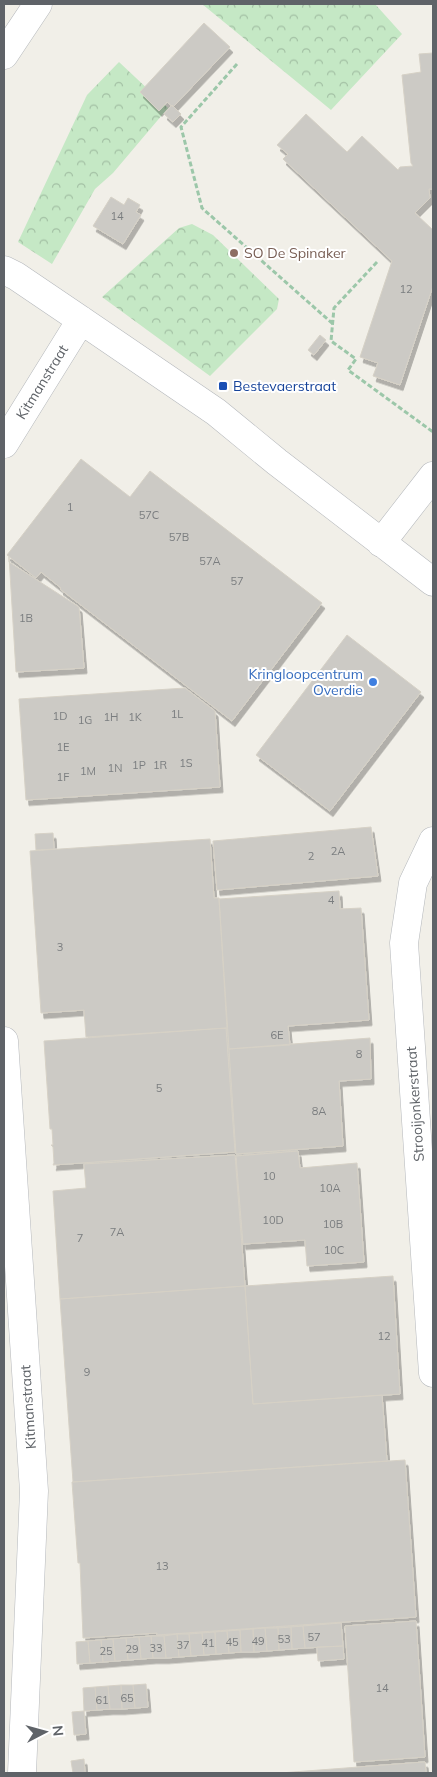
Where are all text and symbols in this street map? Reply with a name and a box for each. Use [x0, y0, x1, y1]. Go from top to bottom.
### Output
house number: 14 [110, 209, 124, 223]
place label: SO De Spinaker [244, 244, 347, 262]
marker: SO De Spinaker [228, 247, 240, 259]
house number: 12 [399, 282, 413, 296]
street label: Kitmanstraat [12, 341, 72, 423]
place label: Bestevaerstraat [233, 377, 336, 395]
marker: Bestevaerstraat [217, 380, 229, 392]
house number: 1 [67, 500, 73, 514]
house number: 57C [139, 508, 159, 522]
house number: 57B [169, 530, 189, 544]
house number: 57A [199, 554, 221, 568]
house number: 57 [230, 574, 244, 588]
house number: 1B [19, 611, 33, 625]
place label: Kringloopcentrum Overdie [248, 665, 363, 699]
marker: Kringloopcentrum Overdie [367, 676, 379, 688]
house number: 1L [171, 707, 183, 721]
house number: 1D [53, 709, 67, 723]
house number: 1H [103, 710, 119, 724]
house number: 1K [128, 710, 143, 724]
house number: 1G [78, 713, 92, 727]
house number: 1E [56, 740, 70, 754]
house number: 1S [179, 756, 193, 770]
house number: 1P [132, 758, 146, 772]
house number: 1R [153, 758, 167, 772]
house number: 1N [108, 761, 122, 775]
house number: 1M [80, 764, 96, 778]
house number: 1F [57, 770, 69, 784]
house number: 2A [331, 844, 345, 858]
house number: 2 [308, 849, 315, 863]
house number: 4 [328, 893, 335, 907]
house number: 3 [57, 940, 63, 954]
house number: 6E [270, 1028, 284, 1042]
street label: Strooijonkerstraat [402, 1046, 428, 1162]
house number: 8 [356, 1047, 363, 1061]
house number: 5 [156, 1081, 163, 1095]
house number: 8A [312, 1104, 326, 1118]
house number: 10 [262, 1169, 276, 1183]
house number: 10A [319, 1181, 341, 1195]
house number: 10D [262, 1213, 284, 1227]
house number: 10B [323, 1217, 343, 1231]
house number: 7A [110, 1225, 124, 1239]
house number: 7 [77, 1231, 83, 1245]
house number: 10C [324, 1243, 344, 1257]
house number: 12 [377, 1329, 391, 1343]
street label: Kitmanstraat [16, 1364, 40, 1450]
house number: 9 [84, 1365, 90, 1379]
house number: 13 [155, 1559, 169, 1573]
house number: 57 [307, 1630, 321, 1644]
house number: 53 [277, 1632, 291, 1646]
house number: 49 [251, 1634, 265, 1648]
house number: 45 [225, 1635, 239, 1649]
house number: 41 [201, 1636, 215, 1650]
house number: 37 [176, 1638, 190, 1652]
house number: 33 [149, 1641, 163, 1655]
house number: 29 [125, 1642, 139, 1656]
house number: 25 [99, 1644, 113, 1658]
house number: 14 [375, 1681, 389, 1695]
house number: 65 [120, 1691, 134, 1705]
house number: 61 [95, 1693, 109, 1707]
north arrow [20, 1707, 70, 1757]
text: N [48, 1724, 67, 1737]

